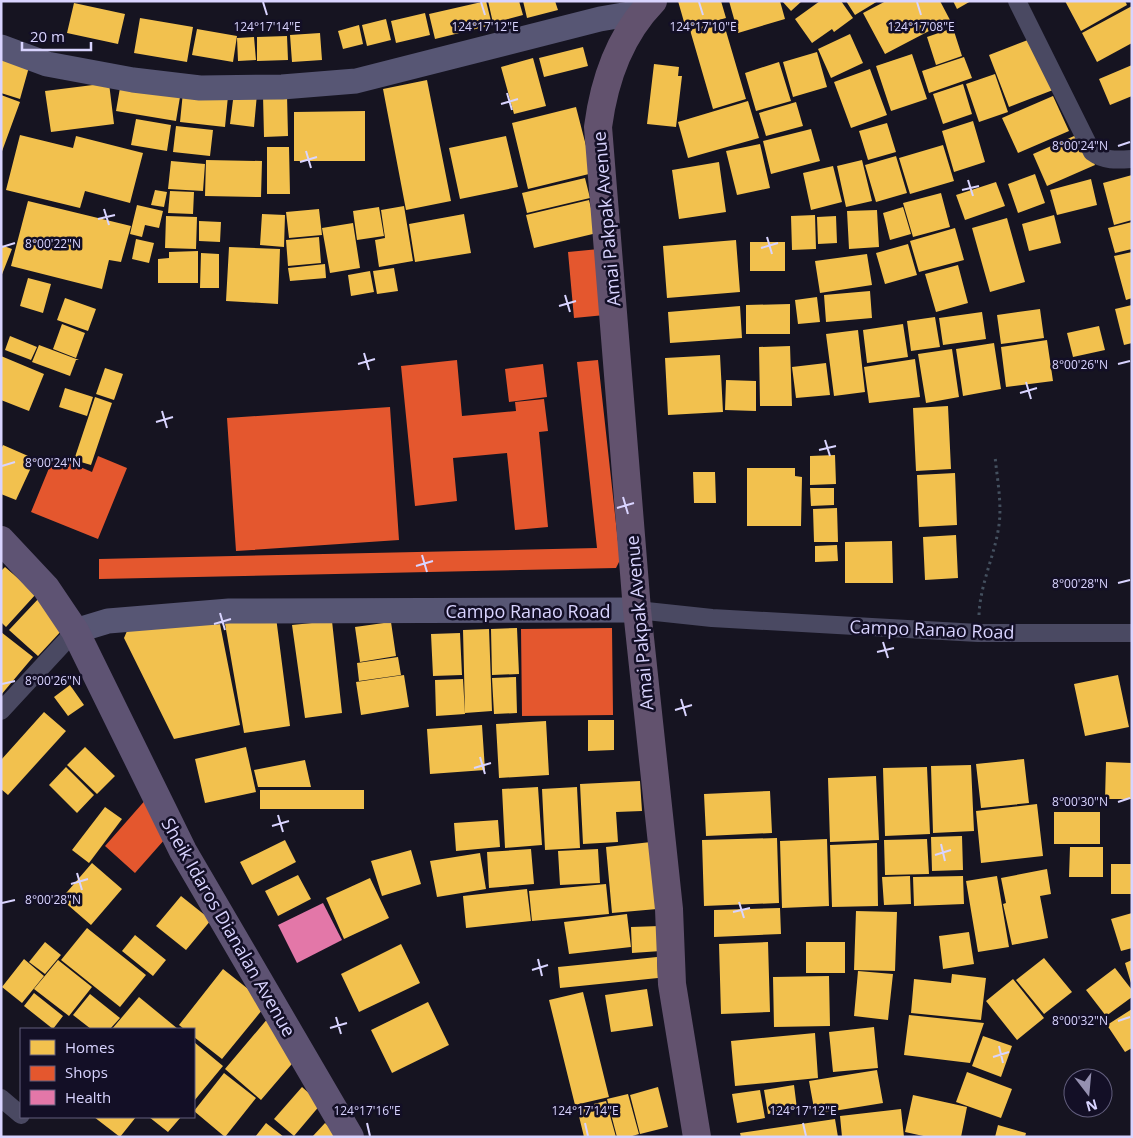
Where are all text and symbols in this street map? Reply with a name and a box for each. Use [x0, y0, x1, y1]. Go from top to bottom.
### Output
text: 124°17'14"E [233, 18, 301, 35]
text: 124°17'12"E [451, 18, 519, 35]
text: 124°17'10"E [669, 18, 737, 35]
text: 124°17'08"E [887, 18, 955, 35]
scale bar [22, 20, 91, 52]
text: 20 m [30, 26, 65, 46]
street label: Amai Pakpak Avenue [586, 131, 626, 307]
text: 8°00'24"N [1052, 137, 1108, 154]
text: 8°00'22"N [25, 235, 81, 252]
text: 8°00'26"N [1052, 356, 1108, 373]
text: 8°00'24"N [25, 454, 81, 471]
street label: Amai Pakpak Avenue [619, 535, 659, 711]
text: 8°00'28"N [1052, 575, 1108, 592]
street label: Campo Ranao Road [445, 599, 611, 623]
street label: Campo Ranao Road [849, 614, 1015, 644]
text: 8°00'26"N [25, 672, 81, 689]
text: 8°00'30"N [1052, 793, 1108, 810]
street label: Sheik Idaros Dianalan Avenue [156, 813, 302, 1041]
text: 8°00'28"N [25, 891, 81, 908]
text: 8°00'32"N [1052, 1012, 1108, 1029]
legend [20, 1028, 195, 1118]
text: Homes [65, 1037, 115, 1057]
text: Shops [65, 1062, 108, 1082]
north arrow [1063, 1068, 1113, 1118]
text: Health [65, 1087, 111, 1107]
text: N [1084, 1095, 1100, 1117]
text: 124°17'16"E [333, 1102, 401, 1119]
text: 124°17'14"E [551, 1102, 619, 1119]
text: 124°17'12"E [769, 1102, 837, 1119]

